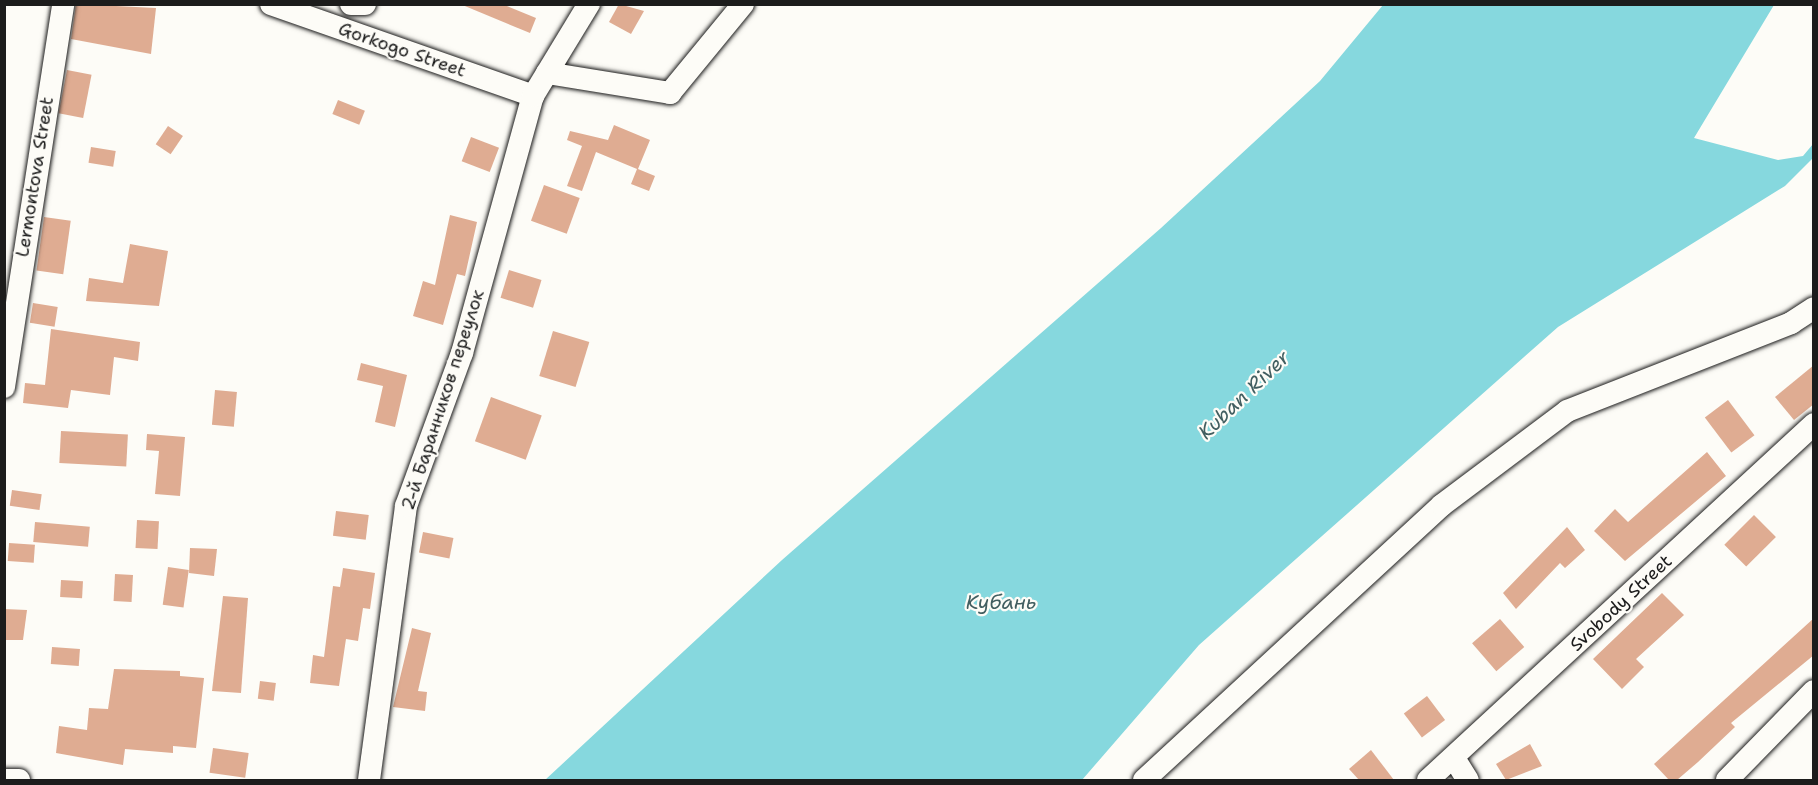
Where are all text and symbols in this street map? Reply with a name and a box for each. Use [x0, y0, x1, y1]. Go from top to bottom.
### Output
street label: Gorkogo Street [335, 18, 469, 82]
street label: Lermontova Street [12, 95, 58, 259]
street label: 2-й Баранников переулок [397, 287, 489, 513]
water label: Kuban River [1193, 346, 1295, 444]
street label: Svobody Street [1566, 550, 1676, 656]
water label: Кубань [966, 590, 1036, 614]

